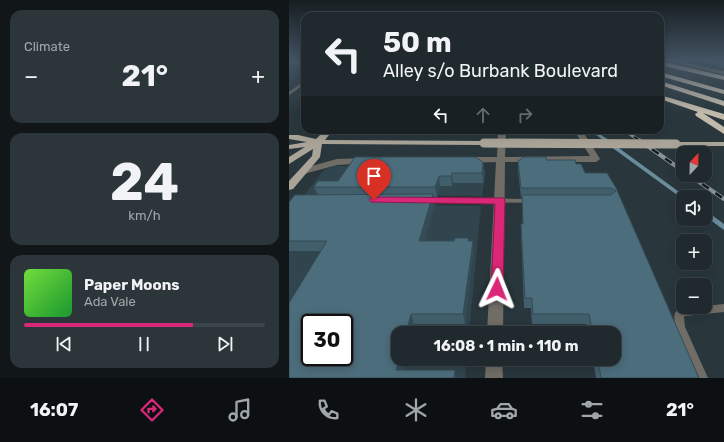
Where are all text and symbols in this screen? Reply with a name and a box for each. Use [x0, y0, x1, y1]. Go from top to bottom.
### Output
text: 50 m [383, 26, 452, 59]
icon: left [317, 28, 369, 80]
text: Climate [24, 39, 70, 54]
text: 21° [121, 58, 168, 94]
text: Alley s/o Burbank Boulevard [383, 60, 618, 82]
text: − [24, 63, 38, 90]
text: + [251, 63, 265, 90]
icon: left [430, 104, 452, 126]
icon: ahead [472, 104, 494, 126]
icon: right [514, 104, 536, 126]
north arrow [676, 146, 712, 182]
map controls [676, 146, 712, 314]
text: 24 [110, 151, 179, 213]
pin [357, 159, 391, 200]
icon: arrive [363, 165, 385, 187]
button: sound [676, 190, 712, 226]
text: km/h [128, 208, 161, 223]
button: + [676, 234, 712, 270]
position arrow [476, 268, 518, 310]
text: Paper Moons [84, 276, 180, 294]
button: − [676, 278, 712, 314]
text: Ada Vale [84, 294, 136, 309]
speed limit sign: 30 [301, 314, 353, 366]
icon: previous [53, 333, 75, 355]
icon: pause [133, 333, 155, 355]
icon: next [214, 333, 236, 355]
text: 16:08 · 1 min · 110 m [433, 337, 579, 355]
icon: directions [138, 396, 166, 424]
icon: music [226, 396, 254, 424]
icon: phone [314, 396, 342, 424]
icon: climate [402, 396, 430, 424]
icon: car [490, 396, 518, 424]
icon: filters [578, 396, 606, 424]
text: 16:07 [30, 399, 78, 421]
text: 21° [666, 399, 694, 421]

